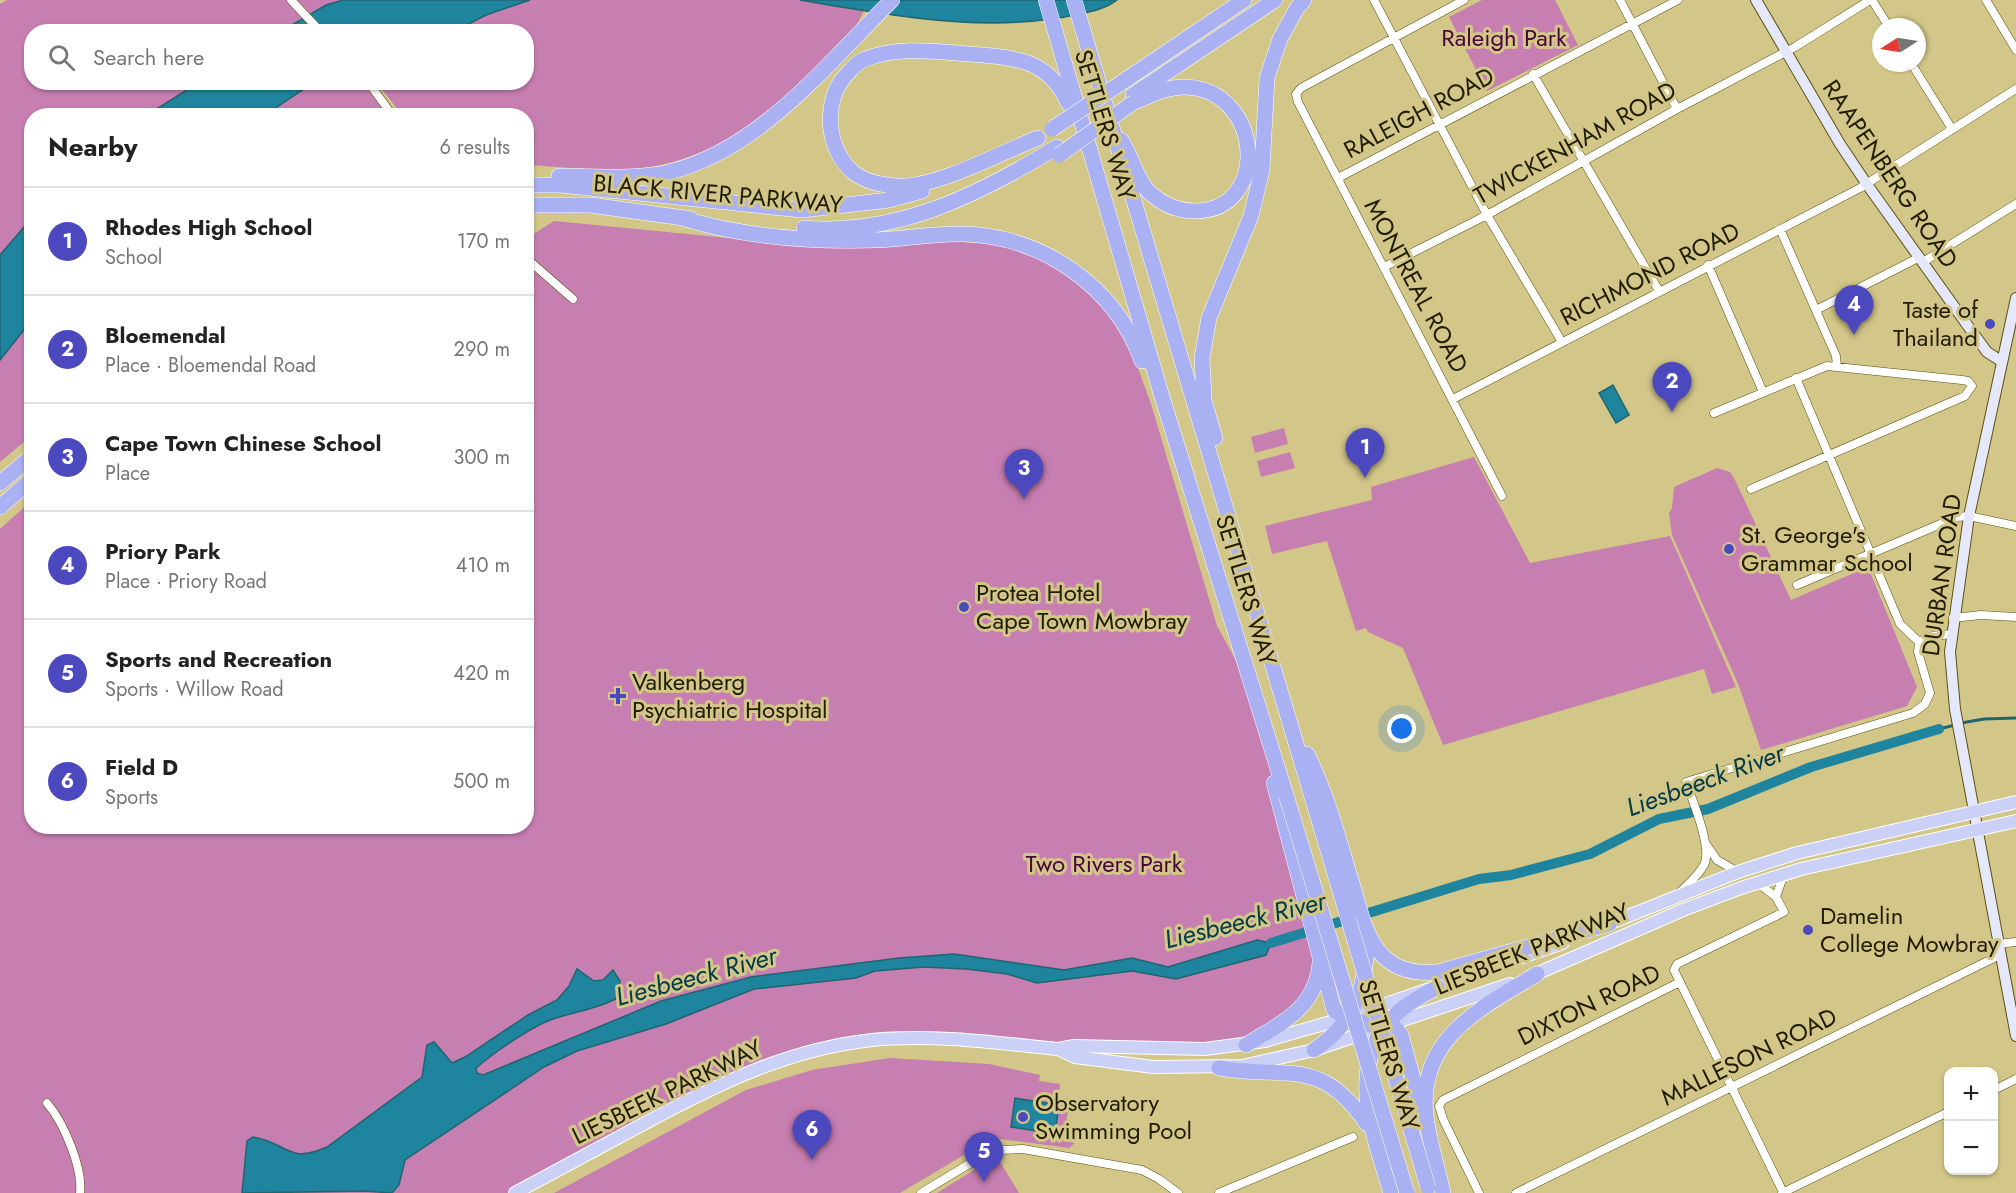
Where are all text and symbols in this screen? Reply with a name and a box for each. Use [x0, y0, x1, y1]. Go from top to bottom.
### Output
north arrow [1872, 18, 1926, 72]
park label: Raleigh Park [1441, 20, 1567, 55]
search box [24, 24, 534, 90]
icon: search [45, 41, 78, 74]
text: Search here [93, 41, 204, 73]
street label: SETTLERS WAY [1066, 45, 1145, 205]
street label: RALEIGH ROAD [1337, 58, 1500, 167]
street label: TWICKENHAM ROAD [1467, 72, 1682, 213]
street label: RAAPENBERG ROAD [1814, 73, 1967, 275]
text: Nearby [48, 128, 137, 166]
text: 6 results [440, 133, 510, 162]
street label: BLACK RIVER PARKWAY [592, 165, 845, 222]
street label: MONTREAL ROAD [1356, 193, 1477, 379]
text: Rhodes High School [105, 211, 312, 243]
street label: RICHMOND ROAD [1554, 213, 1746, 334]
text: 1 [62, 227, 73, 256]
text: 170 m [457, 227, 510, 256]
text: School [105, 243, 162, 272]
pin: 4 [1834, 286, 1874, 335]
place label: Taste of Thailand [1893, 292, 1979, 355]
marker: Taste of Thailand [1983, 317, 1997, 331]
text: Bloemendal [105, 319, 226, 351]
text: 2 [61, 335, 74, 364]
text: 290 m [454, 335, 510, 364]
text: Place · Bloemendal Road [105, 351, 316, 380]
pin: 2 [1652, 362, 1692, 412]
text: Cape Town Chinese School [105, 427, 381, 459]
pin: 1 [1346, 428, 1384, 478]
text: 3 [61, 443, 74, 472]
text: 300 m [453, 443, 510, 472]
pin: 3 [1004, 450, 1044, 499]
text: Place [105, 459, 150, 488]
street label: DURBAN ROAD [1913, 492, 1970, 658]
street label: SETTLERS WAY [1207, 510, 1286, 670]
place label: St. George's Grammar School [1741, 517, 1913, 580]
text: Priory Park [105, 535, 221, 567]
marker: St. George's Grammar School [1722, 542, 1736, 556]
text: 4 [61, 551, 74, 580]
text: 410 m [456, 551, 510, 580]
text: Place · Priory Road [105, 567, 267, 596]
place label: Protea Hotel Cape Town Mowbray [976, 575, 1188, 638]
marker: Protea Hotel Cape Town Mowbray [957, 600, 971, 614]
text: Sports and Recreation [105, 643, 332, 675]
text: 5 [61, 659, 74, 688]
text: 420 m [453, 659, 510, 688]
place label: Valkenberg Psychiatric Hospital [632, 664, 828, 727]
text: Sports · Willow Road [105, 675, 284, 704]
marker: Valkenberg Psychiatric Hospital [609, 687, 627, 705]
your location [1387, 714, 1416, 743]
water label: Liesbeeck River [1621, 733, 1791, 826]
text: Field D [105, 751, 178, 783]
text: 6 [61, 767, 74, 796]
text: 500 m [453, 767, 510, 796]
text: Sports [105, 783, 158, 812]
park label: Two Rivers Park [1026, 846, 1183, 881]
water label: Liesbeeck River [1160, 881, 1331, 958]
street label: LIESBEEK PARKWAY [1429, 893, 1635, 1004]
place label: Damelin College Mowbray [1820, 898, 1999, 961]
marker: Damelin College Mowbray [1801, 923, 1815, 937]
water label: Liesbeeck River [611, 936, 782, 1016]
street label: DIXTON ROAD [1512, 955, 1666, 1054]
street label: SETTLERS WAY [1350, 975, 1429, 1135]
street label: MALLESON ROAD [1655, 999, 1843, 1114]
street label: LIESBEEK PARKWAY [566, 1030, 768, 1153]
map controls [1944, 1067, 1998, 1175]
button: + [1944, 1067, 1998, 1121]
place label: Observatory Swimming Pool [1035, 1085, 1192, 1148]
pin: 6 [792, 1110, 832, 1160]
marker: Observatory Swimming Pool [1016, 1110, 1030, 1124]
button: − [1944, 1121, 1998, 1175]
pin: 5 [964, 1132, 1004, 1182]

